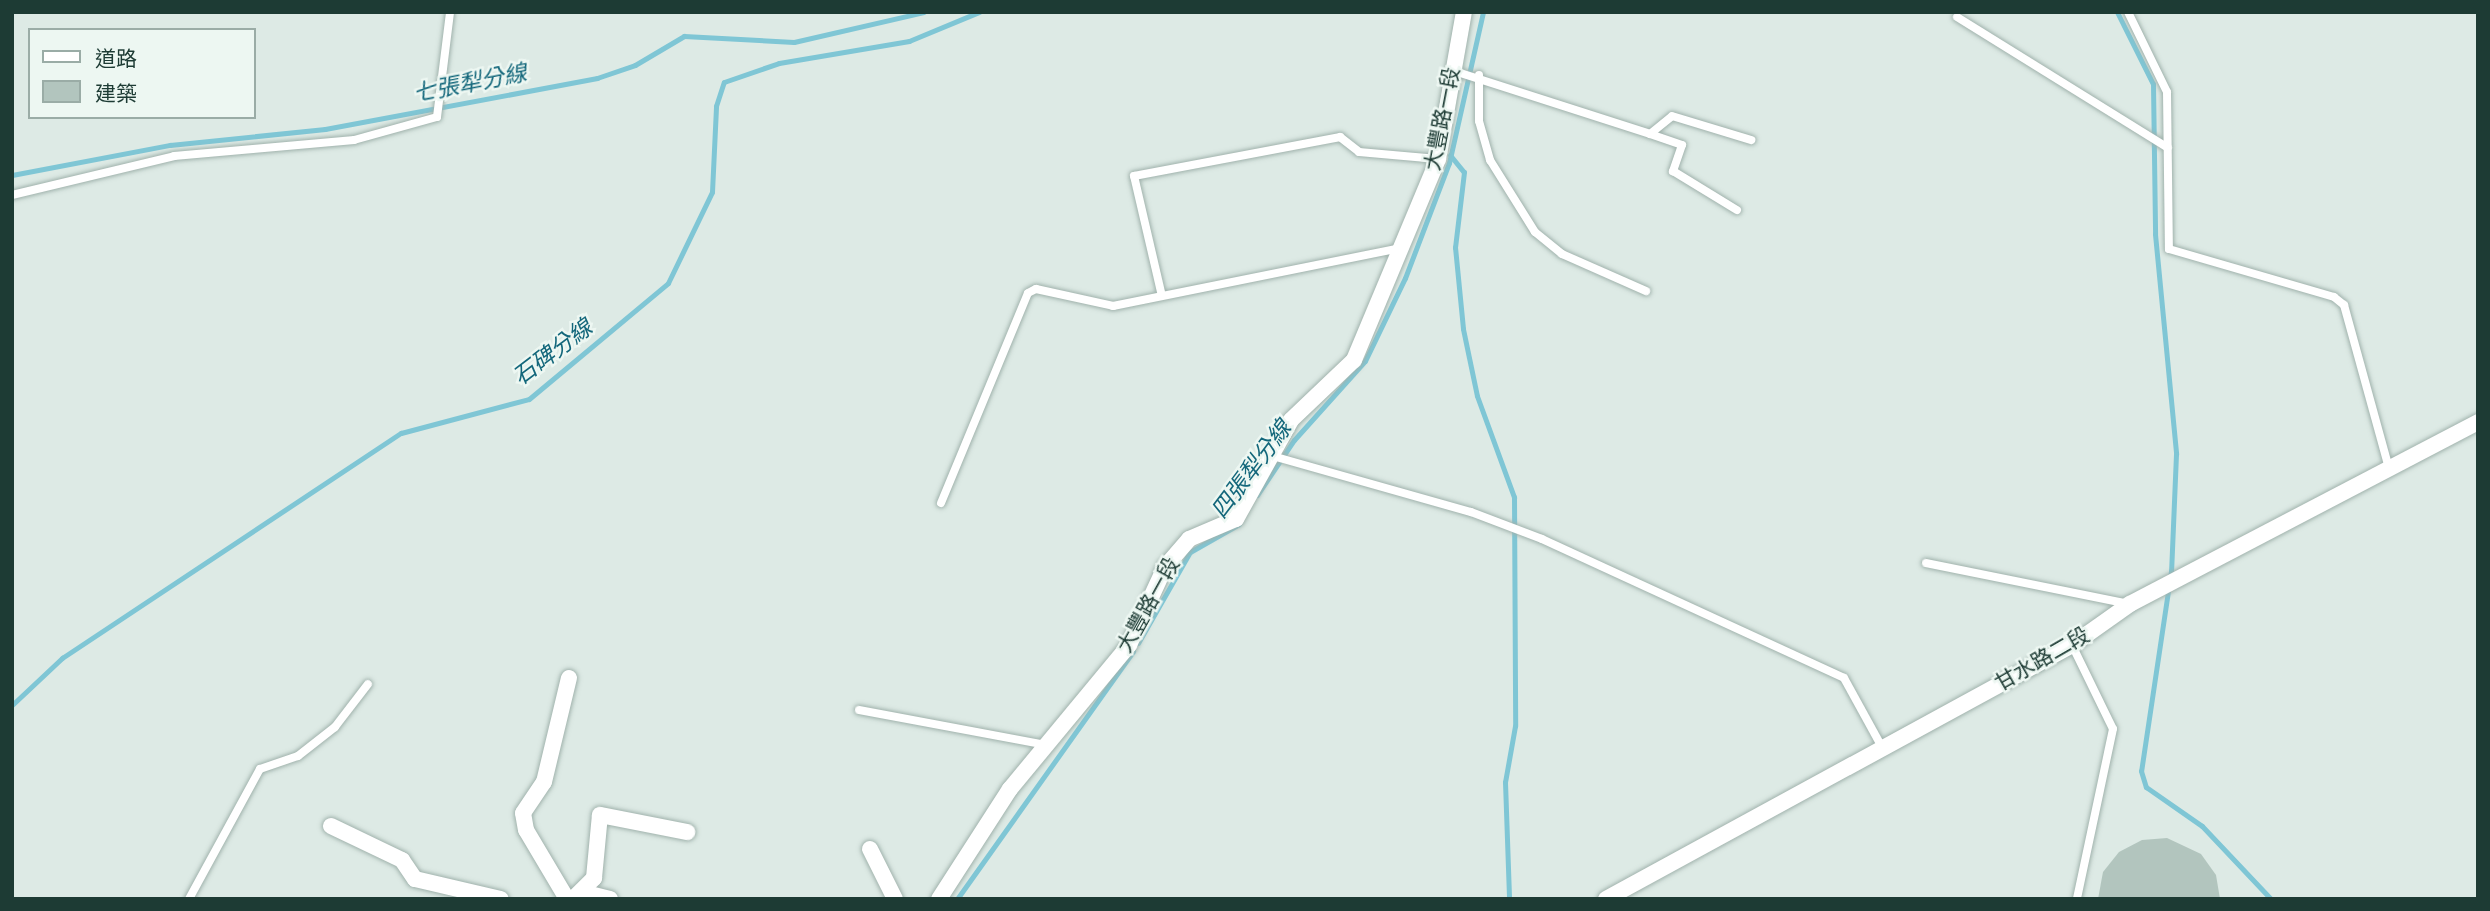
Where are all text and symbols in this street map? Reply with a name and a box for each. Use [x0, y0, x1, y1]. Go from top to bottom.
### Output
legend [28, 28, 256, 119]
text: 道路 [95, 46, 137, 71]
water label: 七張犁分線 [411, 59, 529, 109]
street label: 大豐路一段 [1420, 65, 1464, 173]
text: 建築 [95, 81, 137, 106]
water label: 石碑分線 [508, 314, 598, 392]
water label: 四張犁分線 [1206, 416, 1298, 524]
street label: 大豐路一段 [1112, 553, 1184, 657]
street label: 甘水路二段 [1990, 622, 2094, 696]

